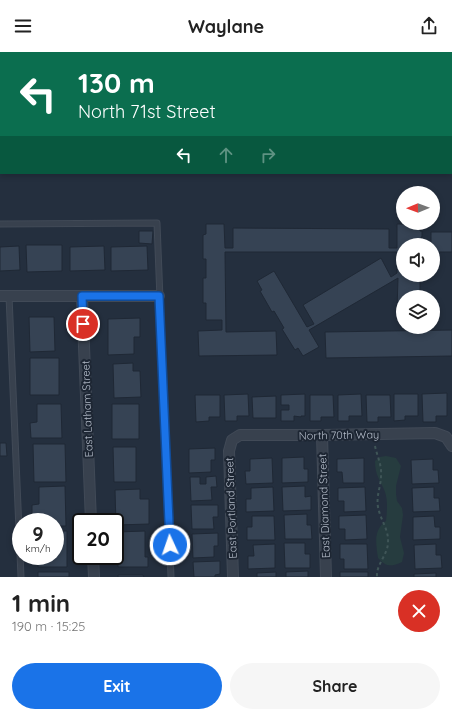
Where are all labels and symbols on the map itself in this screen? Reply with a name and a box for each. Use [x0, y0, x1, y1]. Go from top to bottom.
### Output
north arrow [396, 186, 440, 230]
pin [66, 307, 100, 341]
street label: East Latham Street [78, 360, 96, 458]
street label: North 70th Way [299, 427, 379, 443]
street label: East Diamond Street [315, 453, 333, 558]
street label: East Portland Street [222, 457, 240, 559]
speed limit sign: 20 [72, 513, 124, 565]
position arrow [149, 524, 191, 566]

